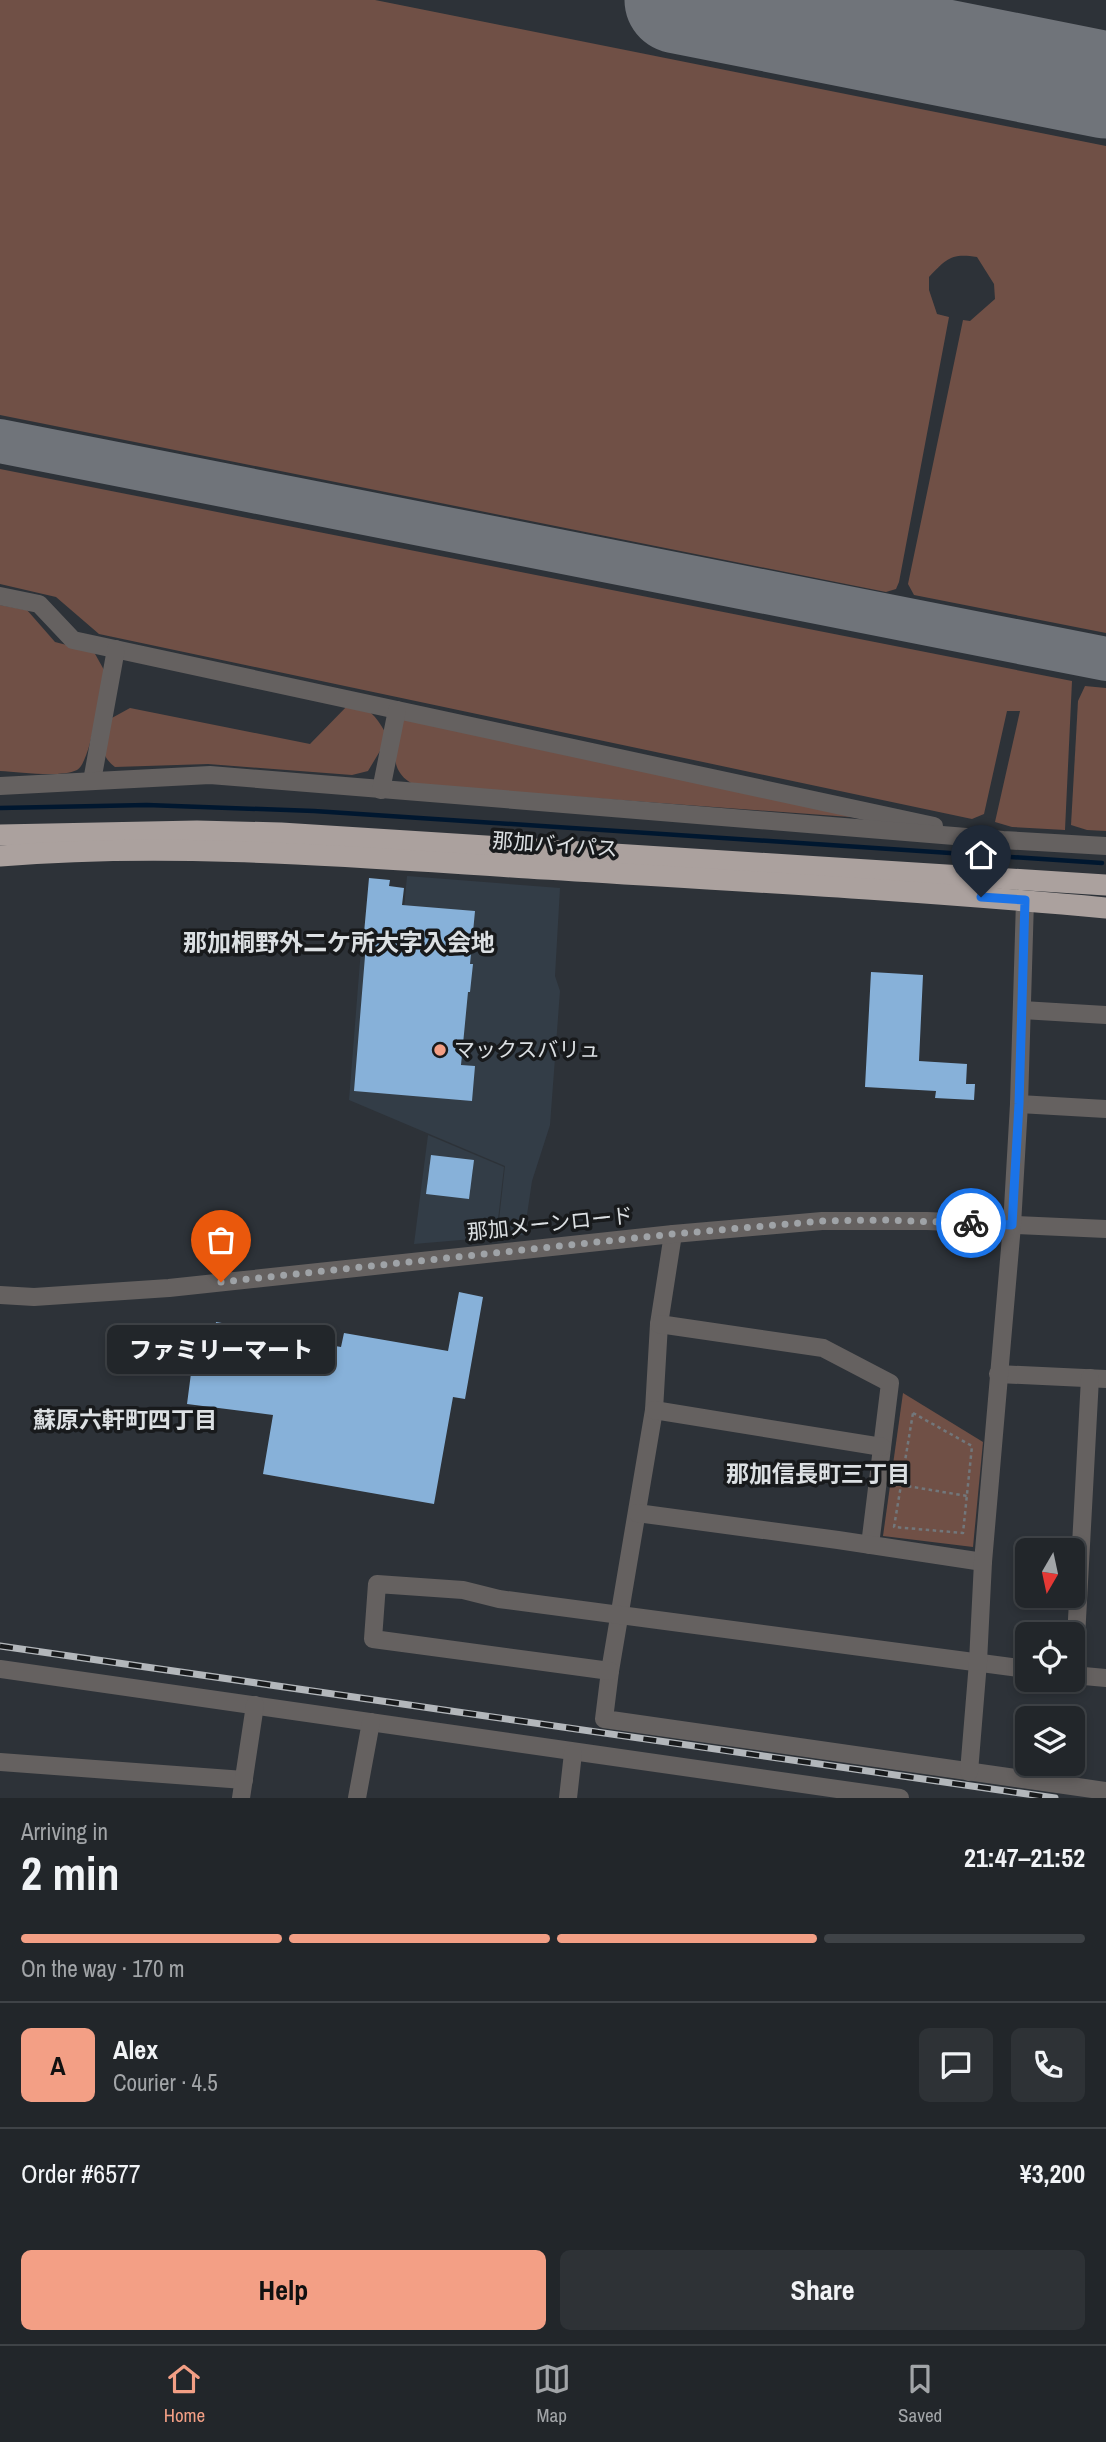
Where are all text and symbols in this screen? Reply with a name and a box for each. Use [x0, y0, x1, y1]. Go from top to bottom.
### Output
pin [951, 825, 1011, 897]
street label: 那加バイパス [491, 826, 619, 863]
icon: home [962, 836, 1000, 874]
district label: 那加桐野外二ケ所大字入会地 [183, 926, 495, 958]
place label: マックスバリュ [454, 1035, 600, 1064]
marker: マックスバリュ [432, 1042, 448, 1058]
courier [936, 1188, 1006, 1258]
street label: 那加メーンロード [465, 1200, 634, 1247]
icon: bike [952, 1204, 990, 1242]
pin [191, 1210, 251, 1282]
icon: bag [202, 1221, 240, 1259]
callout: ファミリーマート [107, 1324, 335, 1373]
text: ファミリーマート [129, 1334, 313, 1365]
district label: 蘇原六軒町四丁目 [33, 1404, 217, 1435]
district label: 那加信長町三丁目 [726, 1458, 910, 1489]
north arrow [1015, 1538, 1085, 1608]
map controls [1015, 1538, 1085, 1776]
button: locate [1015, 1622, 1085, 1692]
button: layers [1015, 1706, 1085, 1776]
text: Arriving in [21, 1816, 108, 1847]
text: 21:47–21:52 [964, 1840, 1085, 1875]
text: 2 min [21, 1842, 120, 1904]
text: On the way · 170 m [21, 1953, 185, 1984]
button: chat [919, 2028, 993, 2102]
button: phone [1011, 2028, 1085, 2102]
text: Alex [113, 2032, 158, 2067]
text: A [50, 2048, 66, 2083]
text: Courier · 4.5 [113, 2067, 218, 2098]
text: Order #6577 [21, 2156, 141, 2191]
text: ¥3,200 [1020, 2156, 1085, 2191]
button: Help [21, 2250, 546, 2330]
button: Share [560, 2250, 1085, 2330]
tab: Home [164, 2360, 205, 2428]
tab: Map [533, 2360, 571, 2428]
tab: Saved [898, 2360, 942, 2428]

